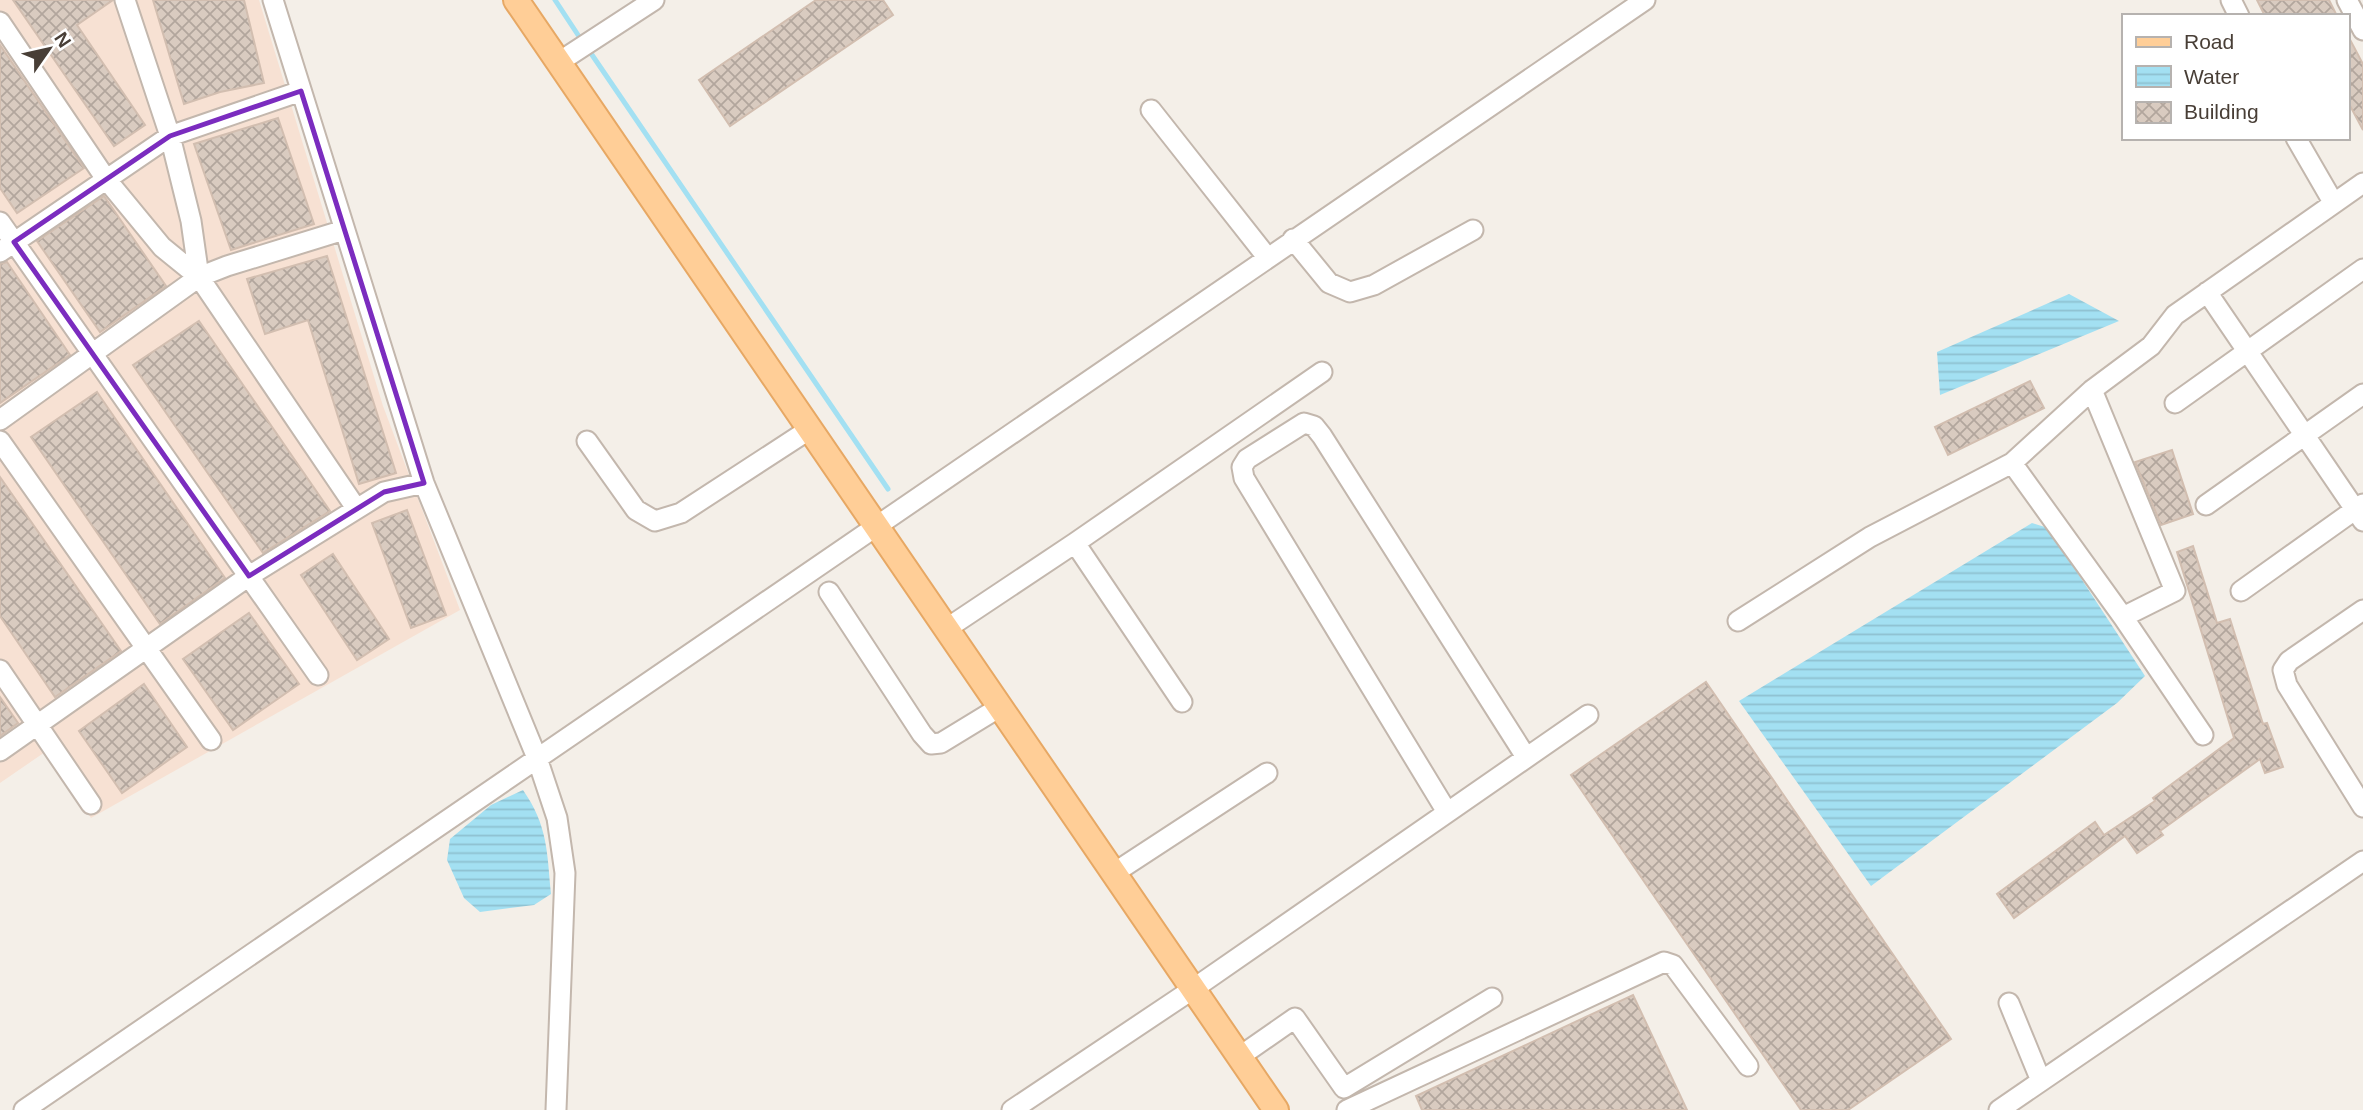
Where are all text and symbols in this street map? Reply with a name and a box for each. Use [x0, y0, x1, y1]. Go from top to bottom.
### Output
north arrow [14, 14, 84, 84]
legend [2122, 14, 2349, 140]
text: N [50, 28, 75, 51]
text: Road [2184, 30, 2234, 53]
text: Water [2184, 65, 2239, 88]
text: Building [2184, 100, 2259, 123]

